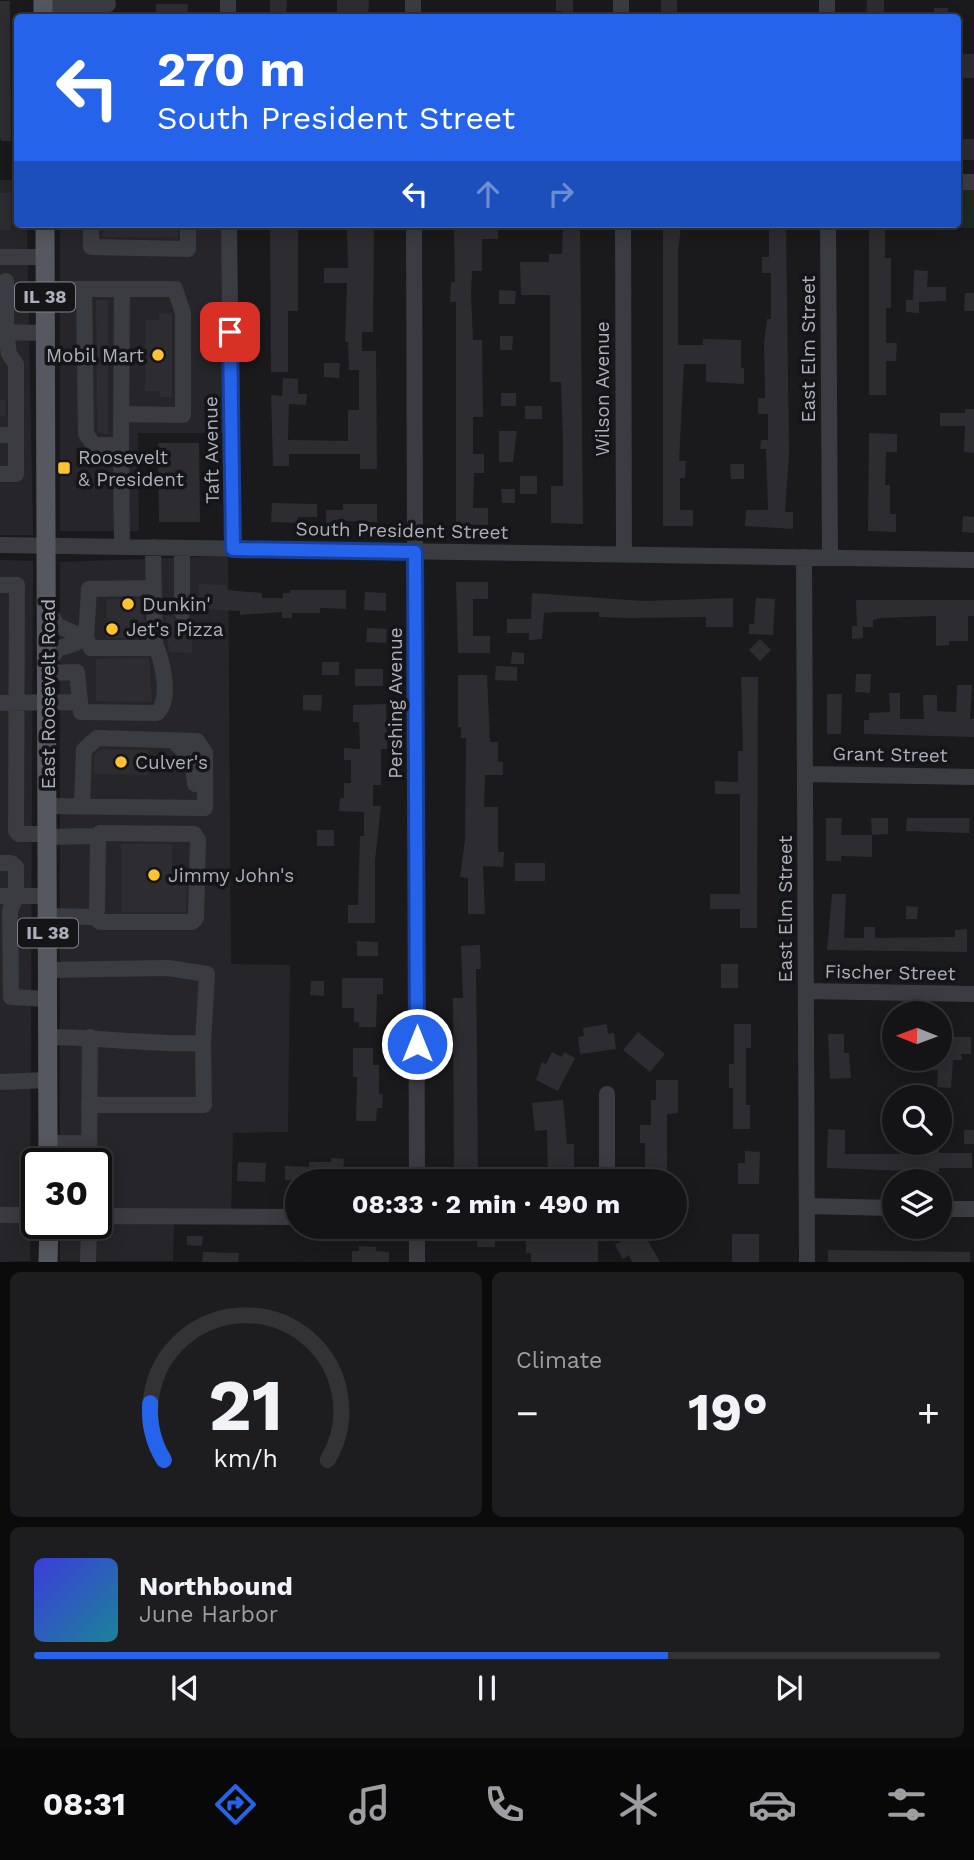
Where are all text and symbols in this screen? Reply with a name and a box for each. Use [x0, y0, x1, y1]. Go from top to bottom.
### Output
text: 270 m [157, 40, 306, 98]
icon: left [42, 42, 133, 133]
text: South President Street [157, 99, 515, 137]
icon: left [396, 175, 434, 213]
icon: ahead [469, 175, 507, 213]
icon: right [542, 175, 580, 213]
street label: East Elm Street [797, 275, 820, 423]
road number: IL 38 [15, 282, 75, 312]
pin [200, 302, 260, 362]
icon: arrive [211, 313, 249, 351]
street label: Wilson Avenue [591, 321, 614, 457]
place label: Mobil Mart [46, 344, 144, 367]
marker: Mobil Mart [150, 347, 166, 363]
street label: Taft Avenue [199, 396, 224, 504]
place label: Roosevelt & President [78, 446, 184, 491]
marker: Roosevelt & President [56, 460, 72, 476]
street label: South President Street [295, 517, 509, 544]
place label: Dunkin' [142, 593, 211, 616]
marker: Dunkin' [120, 596, 136, 612]
street label: East Roosevelt Road [37, 599, 60, 789]
place label: Jet's Pizza [126, 618, 224, 641]
marker: Jet's Pizza [104, 621, 120, 637]
street label: Pershing Avenue [384, 627, 407, 779]
street label: Grant Street [832, 742, 948, 767]
place label: Culver's [135, 751, 208, 774]
marker: Culver's [113, 754, 129, 770]
street label: East Elm Street [774, 835, 797, 983]
place label: Jimmy John's [168, 864, 294, 887]
marker: Jimmy John's [146, 867, 162, 883]
road number: IL 38 [18, 918, 78, 948]
street label: Fischer Street [824, 960, 956, 985]
north arrow [882, 1001, 952, 1071]
map controls [882, 1001, 952, 1239]
position arrow [380, 1007, 454, 1081]
button: search [882, 1085, 952, 1155]
speed limit sign: 30 [21, 1148, 112, 1239]
button: layers [882, 1169, 952, 1239]
text: 08:33 · 2 min · 490 m [352, 1189, 620, 1219]
text: Climate [516, 1347, 602, 1374]
text: 21 [209, 1363, 283, 1449]
text: 19° [688, 1382, 768, 1443]
text: − [516, 1391, 539, 1435]
text: + [917, 1391, 940, 1435]
text: km/h [214, 1444, 278, 1473]
text: Northbound [139, 1571, 293, 1601]
text: June Harbor [139, 1601, 278, 1628]
icon: previous [166, 1669, 204, 1707]
icon: pause [468, 1669, 506, 1707]
icon: next [770, 1669, 808, 1707]
icon: directions [211, 1780, 260, 1829]
icon: music [345, 1780, 394, 1829]
icon: phone [480, 1780, 529, 1829]
icon: climate [614, 1780, 663, 1829]
icon: car [748, 1780, 797, 1829]
icon: filters [882, 1780, 931, 1829]
text: 08:31 [43, 1785, 126, 1823]

